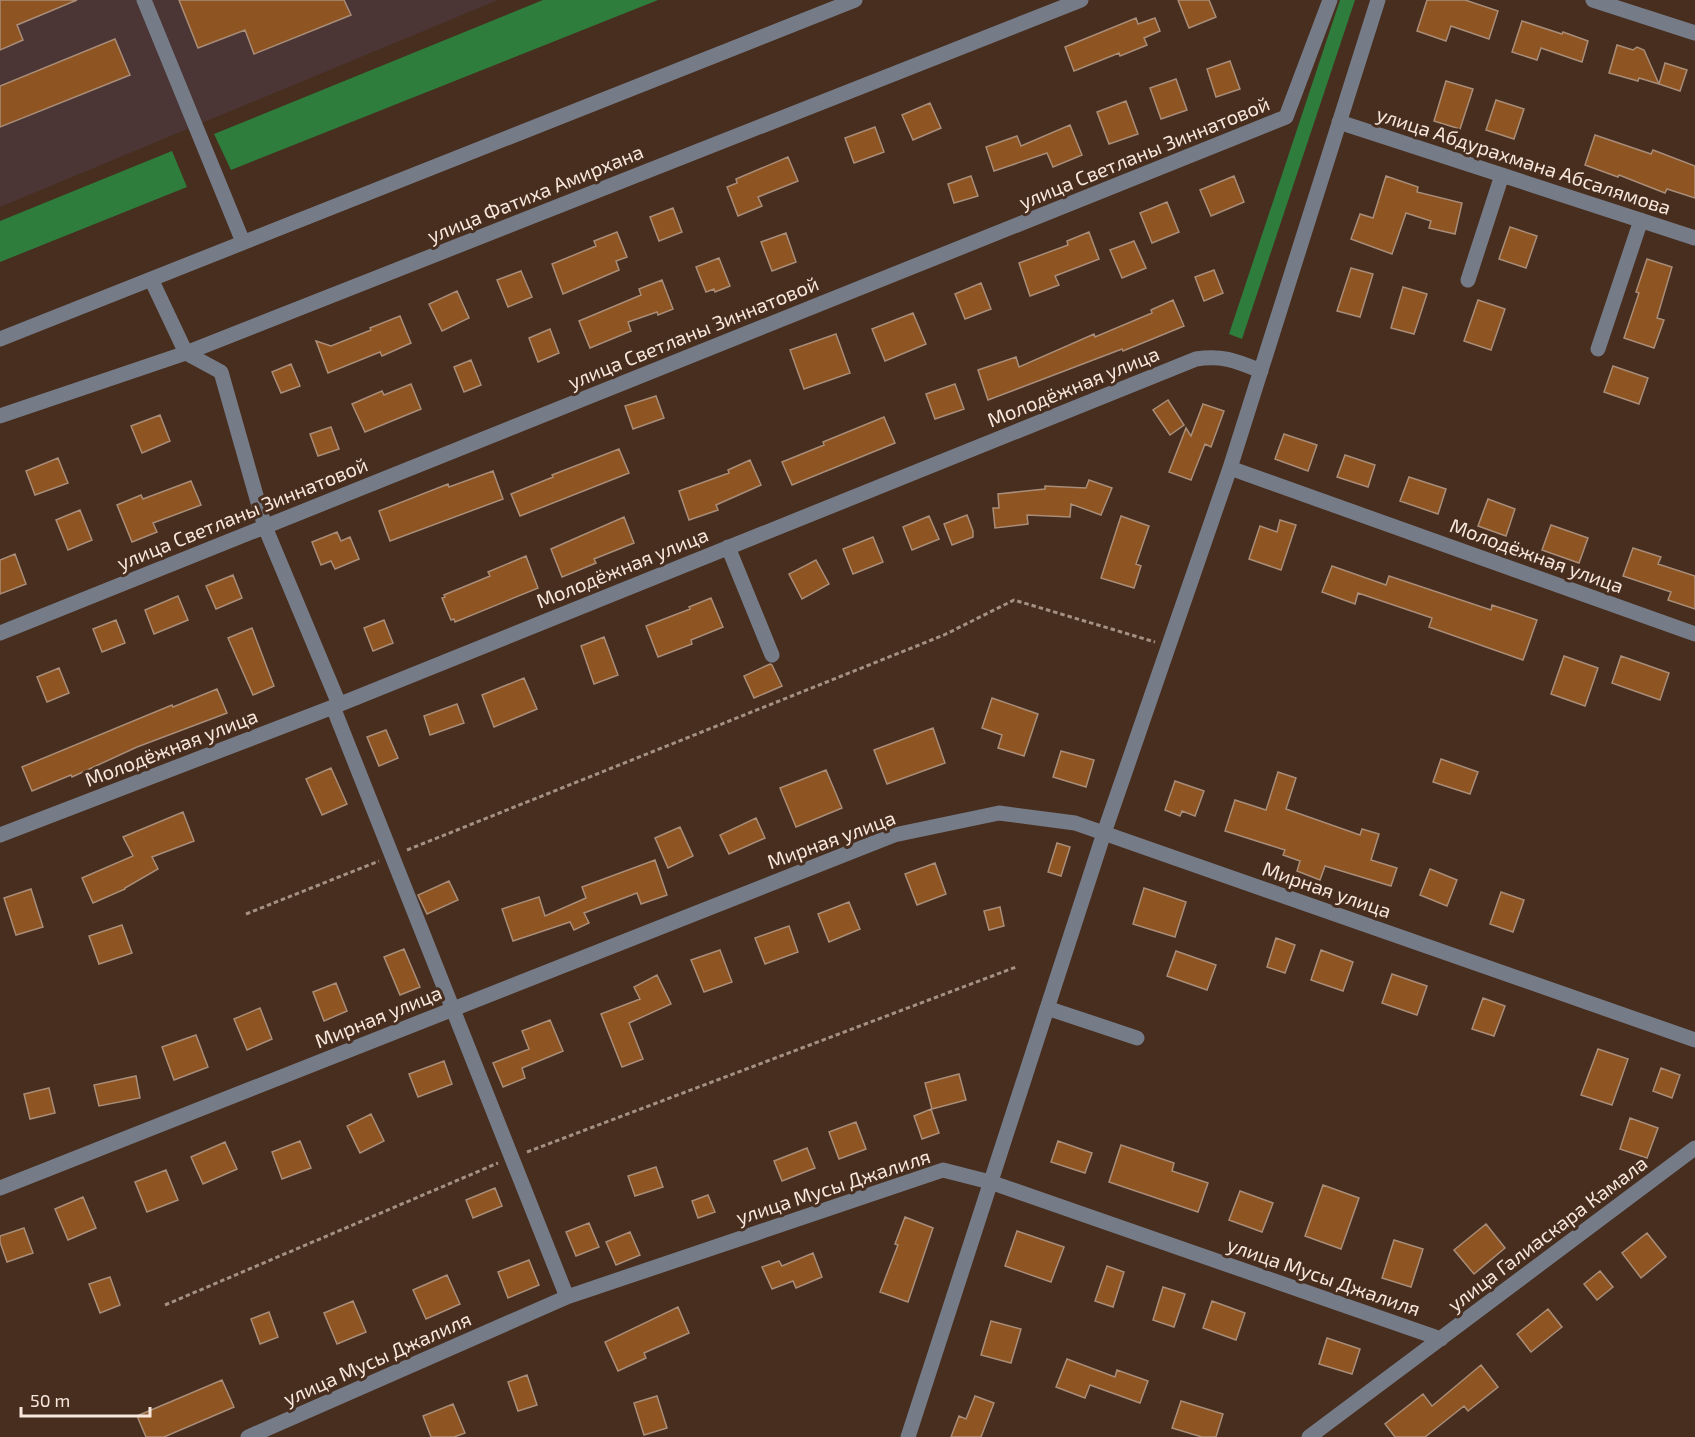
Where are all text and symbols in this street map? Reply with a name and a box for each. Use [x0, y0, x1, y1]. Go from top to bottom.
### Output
street label: улица Светланы Зиннатовой [1015, 91, 1273, 214]
street label: улица Абдурахмана Абсалямова [1373, 101, 1674, 220]
street label: улица Фатиха Амирхана [424, 139, 647, 248]
street label: улица Светланы Зиннатовой [564, 271, 822, 394]
street label: Молодёжная улица [984, 341, 1163, 432]
street label: улица Светланы Зиннатовой [113, 452, 371, 575]
street label: Молодёжная улица [1446, 512, 1627, 599]
street label: Молодёжная улица [533, 522, 712, 613]
street label: Молодёжная улица [81, 703, 261, 792]
street label: Мирная улица [764, 805, 899, 874]
street label: Мирная улица [1259, 856, 1395, 923]
street label: Мирная улица [311, 980, 445, 1053]
street label: улица Мусы Джалиля [733, 1143, 933, 1230]
street label: улица Галиаскара Камала [1443, 1150, 1652, 1317]
street label: улица Мусы Джалиля [1224, 1232, 1424, 1321]
street label: улица Мусы Джалиля [279, 1306, 475, 1411]
scale bar [21, 1380, 150, 1418]
text: 50 m [30, 1389, 70, 1411]

